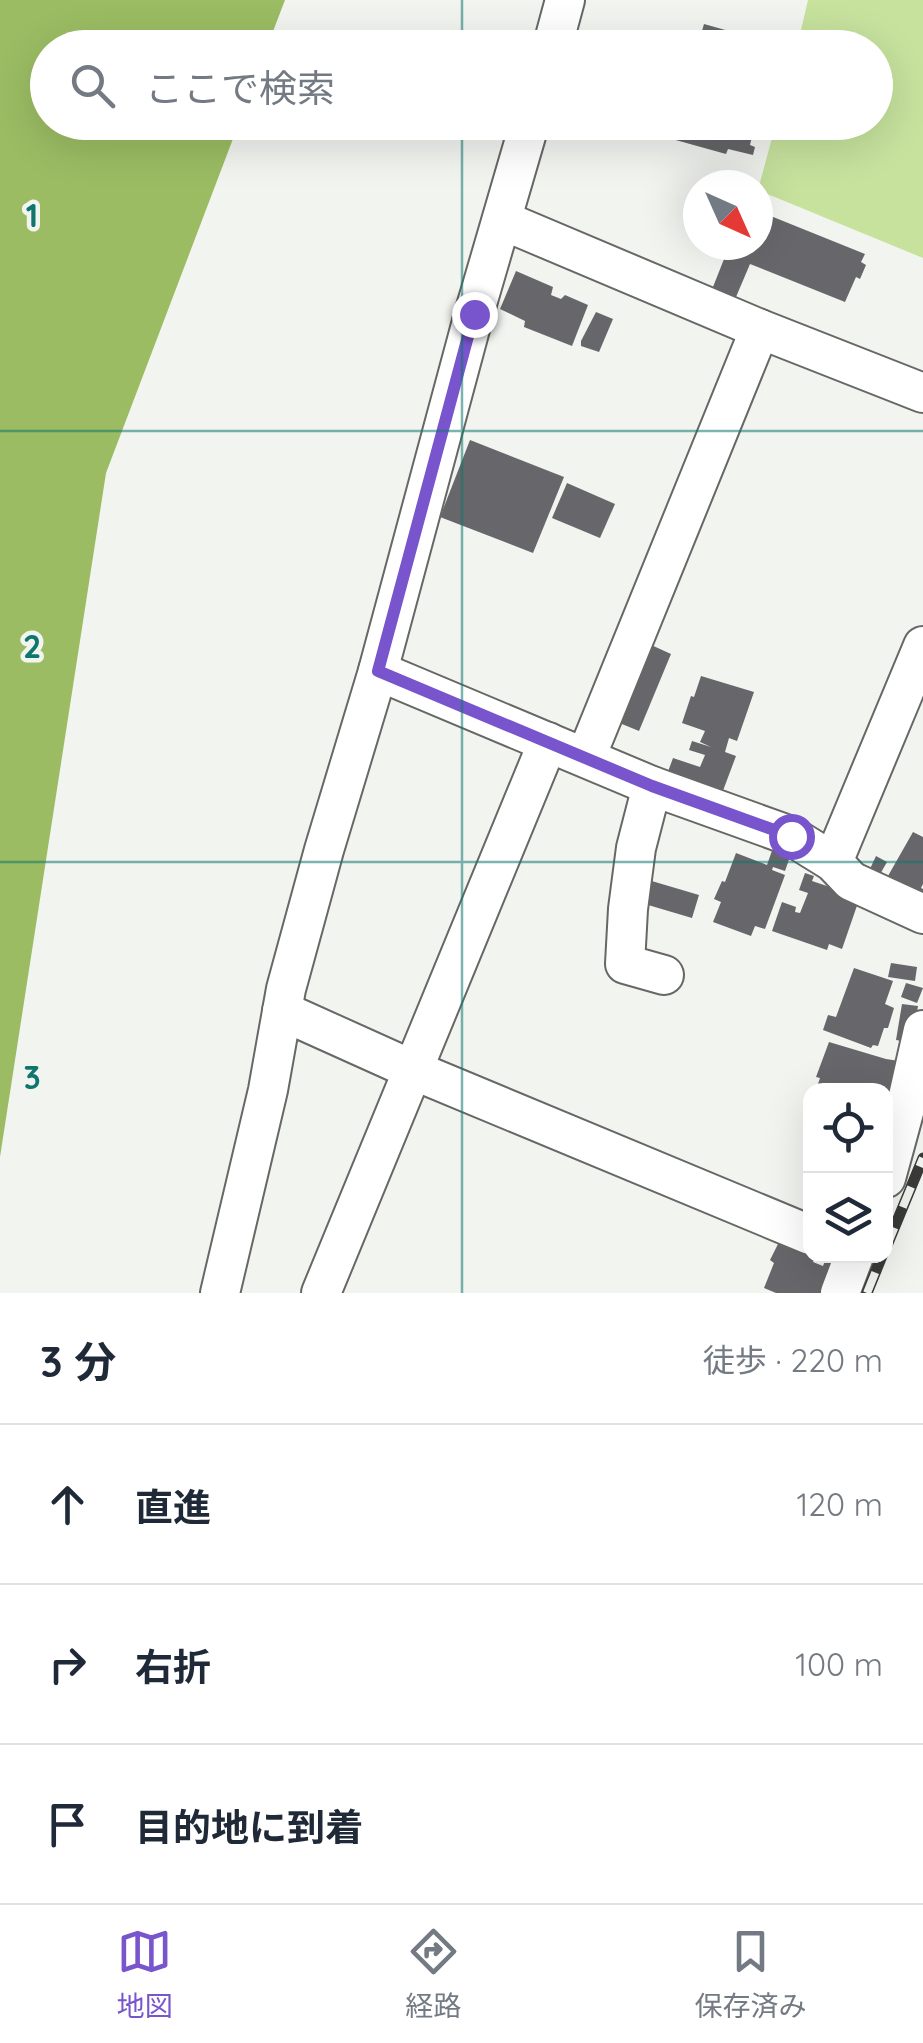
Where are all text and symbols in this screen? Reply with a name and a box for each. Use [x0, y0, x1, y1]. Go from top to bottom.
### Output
search box [30, 30, 893, 140]
icon: search [65, 58, 120, 113]
text: ここで検索 [145, 64, 335, 112]
north arrow [683, 170, 773, 260]
text: 1 [26, 195, 38, 235]
route end [452, 292, 498, 338]
text: 2 [23, 626, 41, 666]
route start [769, 814, 815, 860]
text: 3 [23, 1057, 41, 1097]
map controls [803, 1083, 893, 1263]
button: locate [803, 1083, 893, 1173]
button: layers [803, 1173, 893, 1263]
text: 3 分 [40, 1335, 116, 1388]
text: 徒歩 · 220 m [703, 1340, 883, 1380]
icon: ahead [40, 1477, 95, 1532]
text: 直進 [135, 1483, 211, 1531]
text: 120 m [796, 1484, 883, 1524]
icon: right [40, 1637, 95, 1692]
text: 右折 [135, 1643, 211, 1691]
text: 100 m [795, 1644, 883, 1684]
icon: arrive [40, 1797, 95, 1852]
text: 目的地に到着 [135, 1803, 363, 1851]
tab: 地図 [116, 1924, 173, 2024]
tab: 経路 [405, 1924, 462, 2024]
tab: 保存済み [694, 1924, 807, 2024]

